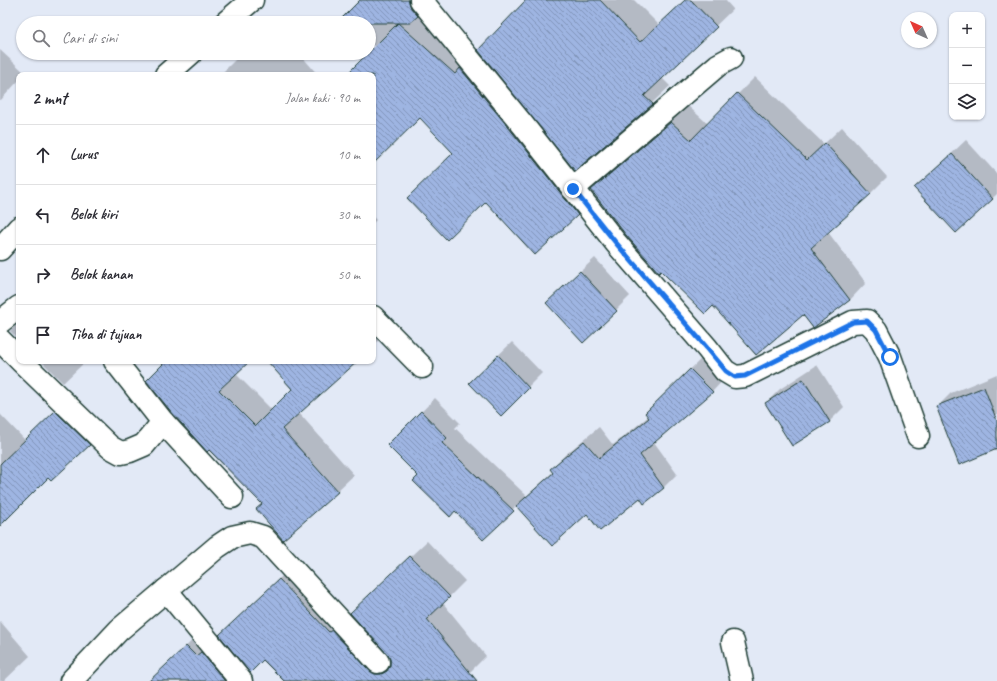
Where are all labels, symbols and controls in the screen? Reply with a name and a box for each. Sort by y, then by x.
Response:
north arrow [901,12,937,48]
map controls [949,12,985,120]
button: + [949,12,985,48]
search box [16,16,376,60]
icon: search [30,27,52,49]
text: Cari di sini [62,29,117,48]
button: − [949,48,985,84]
button: layers [949,84,985,120]
text: 2 mnt [32,88,67,109]
text: Jalan kaki · 90 m [286,90,360,106]
icon: ahead [32,144,54,166]
text: Lurus [70,145,98,164]
text: 10 m [338,147,360,163]
route end [564,180,582,198]
icon: left [32,204,54,226]
text: Belok kiri [70,205,117,224]
text: 30 m [338,207,360,223]
icon: right [32,264,54,286]
text: Belok kanan [70,265,133,284]
text: 50 m [338,267,360,283]
icon: arrive [32,324,54,346]
text: Tiba di tujuan [70,325,141,344]
route start [881,348,899,366]

